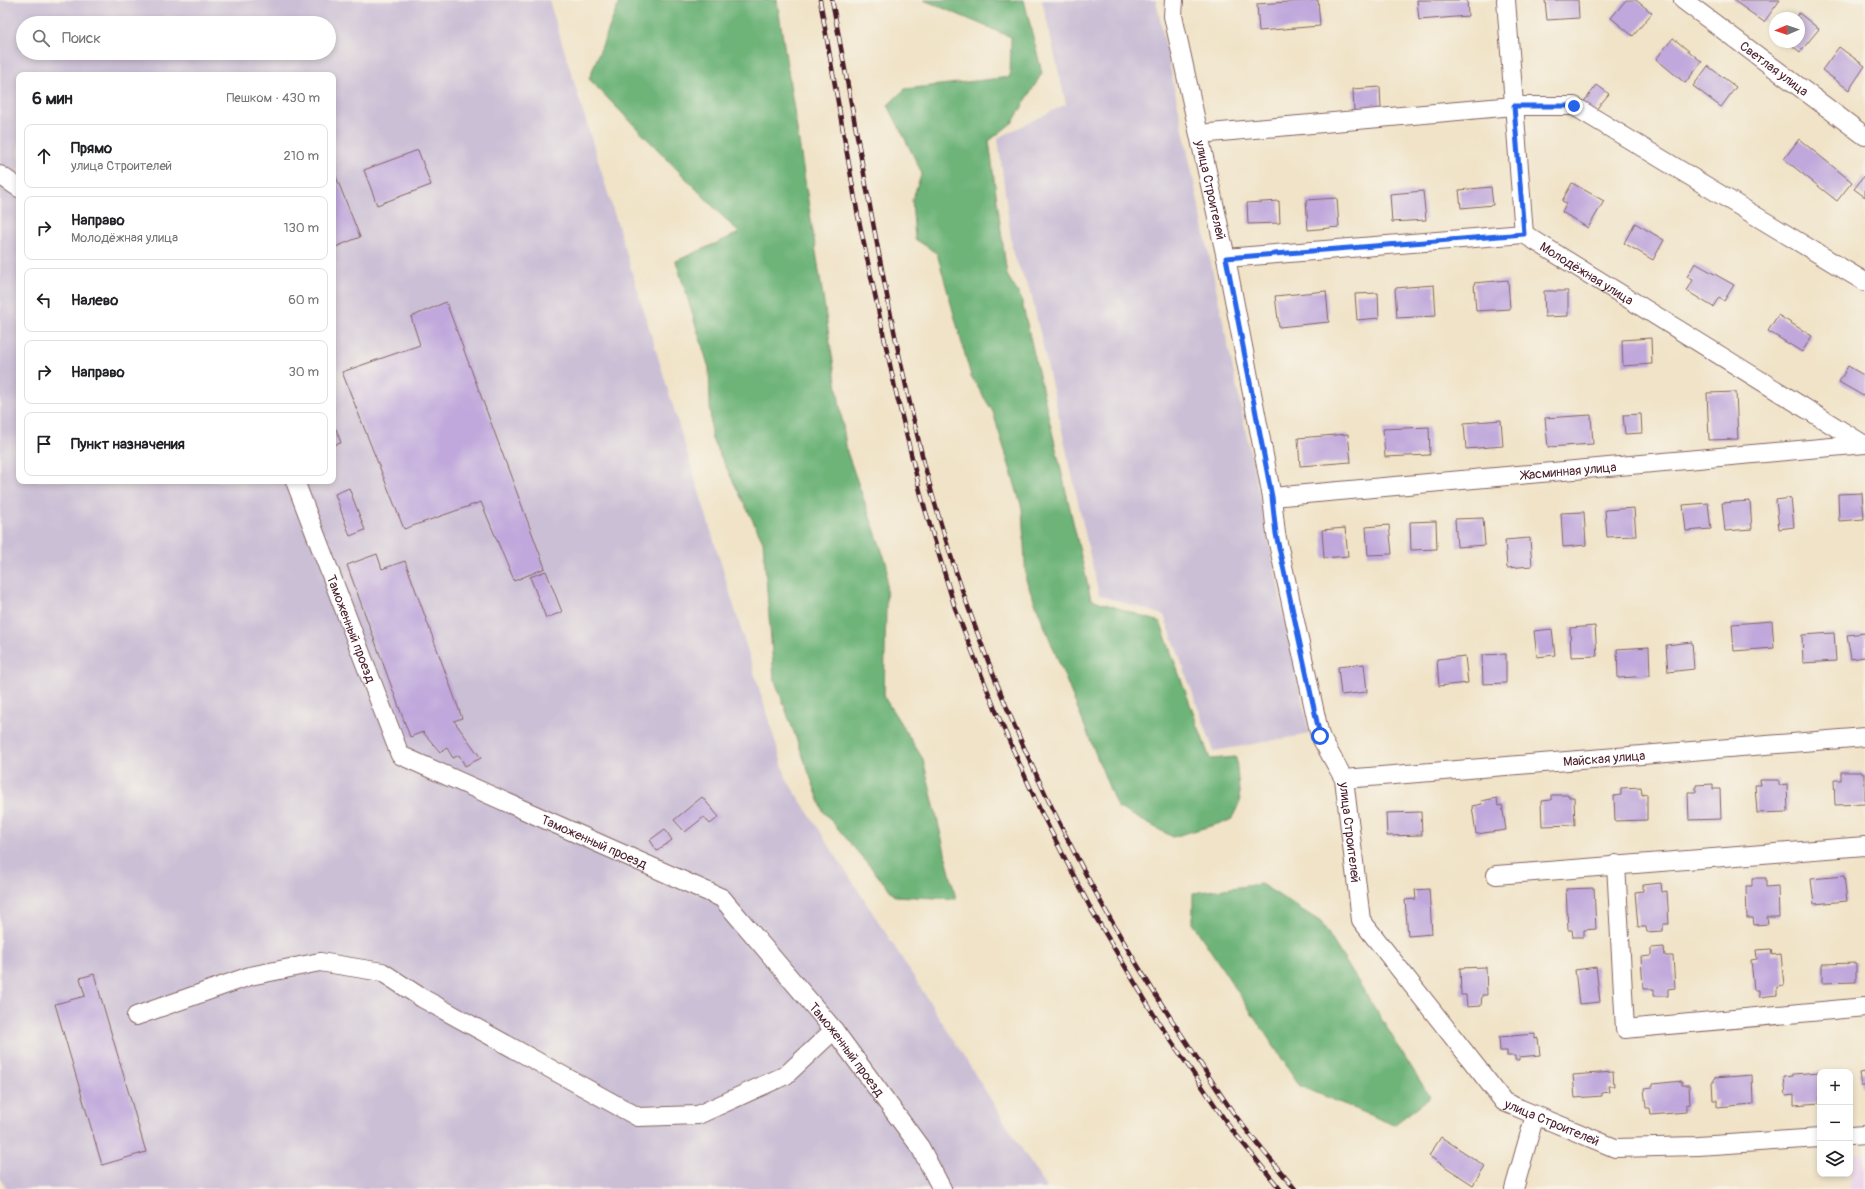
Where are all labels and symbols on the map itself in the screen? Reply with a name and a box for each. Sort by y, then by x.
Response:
north arrow [1769,12,1805,48]
street label: Светлая улица [1736,38,1811,100]
route end [1565,97,1583,115]
street label: улица Строителей [1191,138,1229,241]
street label: Молодёжная улица [1537,239,1636,309]
street label: Жасминная улица [1519,459,1617,484]
street label: Таможенный проезд [323,573,379,685]
route start [1311,727,1329,745]
street label: Майская улица [1563,748,1646,770]
street label: улица Строителей [1335,780,1363,884]
street label: Таможенный проезд [538,812,650,873]
street label: Таможенный проезд [805,1000,887,1100]
street label: улица Строителей [1501,1096,1602,1150]

